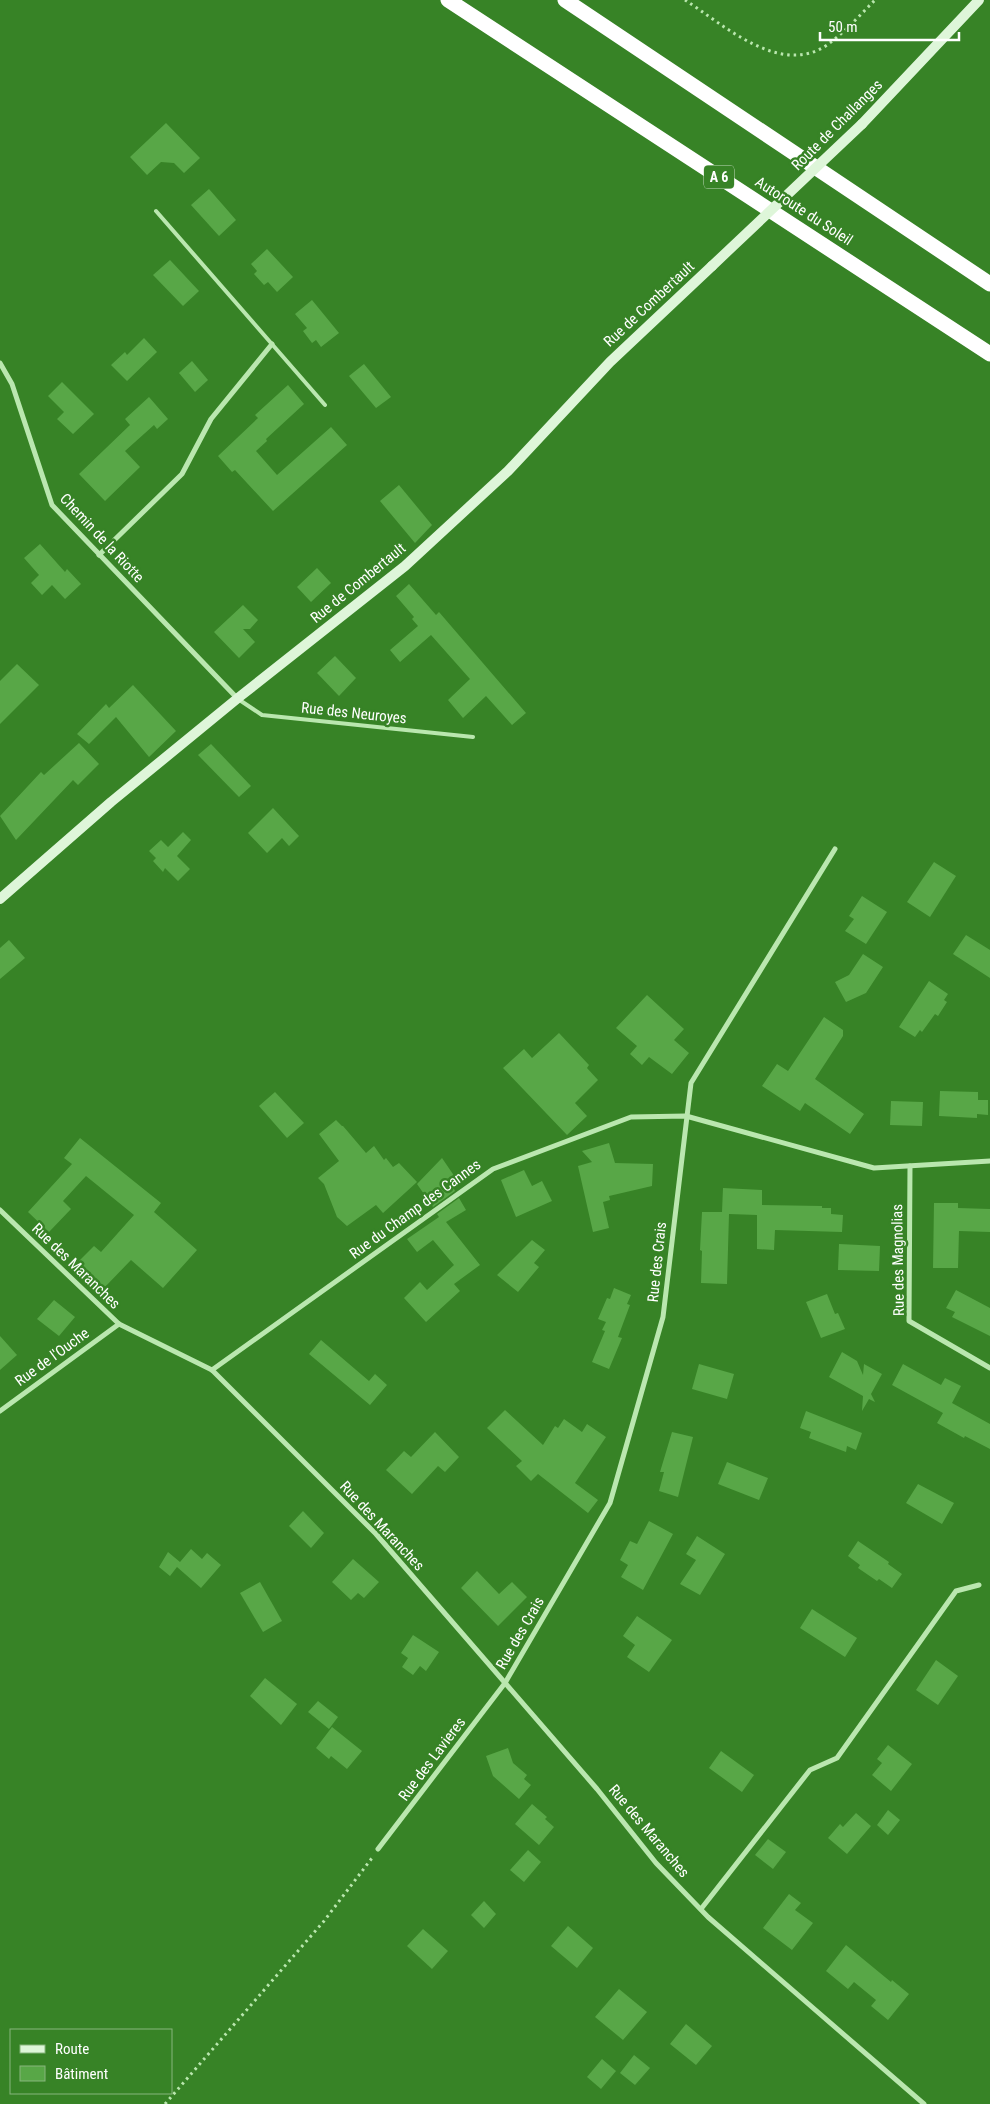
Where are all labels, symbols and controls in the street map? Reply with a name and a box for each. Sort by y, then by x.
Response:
scale bar [820,10,959,42]
text: 50 m [828,18,858,36]
street label: Route de Challanges [788,76,886,174]
road number: A 6 [704,166,734,188]
street label: Autoroute du Soleil [752,173,856,249]
street label: Rue de Combertault [600,257,698,351]
street label: Chemin de la Riotte [56,490,148,586]
street label: Rue de Combertault [307,539,409,627]
street label: Rue des Neuroyes [300,699,408,728]
street label: Rue du Champ des Cannes [346,1155,484,1263]
street label: Rue des Magnolias [888,1204,908,1316]
street label: Rue des Maranches [28,1219,124,1313]
street label: Rue des Crais [644,1221,670,1303]
street label: Rue de l'Ouche [11,1324,93,1390]
street label: Rue des Maranches [336,1478,428,1575]
street label: Rue des Crais [492,1593,548,1672]
street label: Rue des Lavieres [395,1714,469,1804]
street label: Rue des Maranches [605,1781,693,1881]
legend [10,2029,172,2094]
text: Route [55,2040,89,2058]
text: Bâtiment [55,2065,108,2083]

